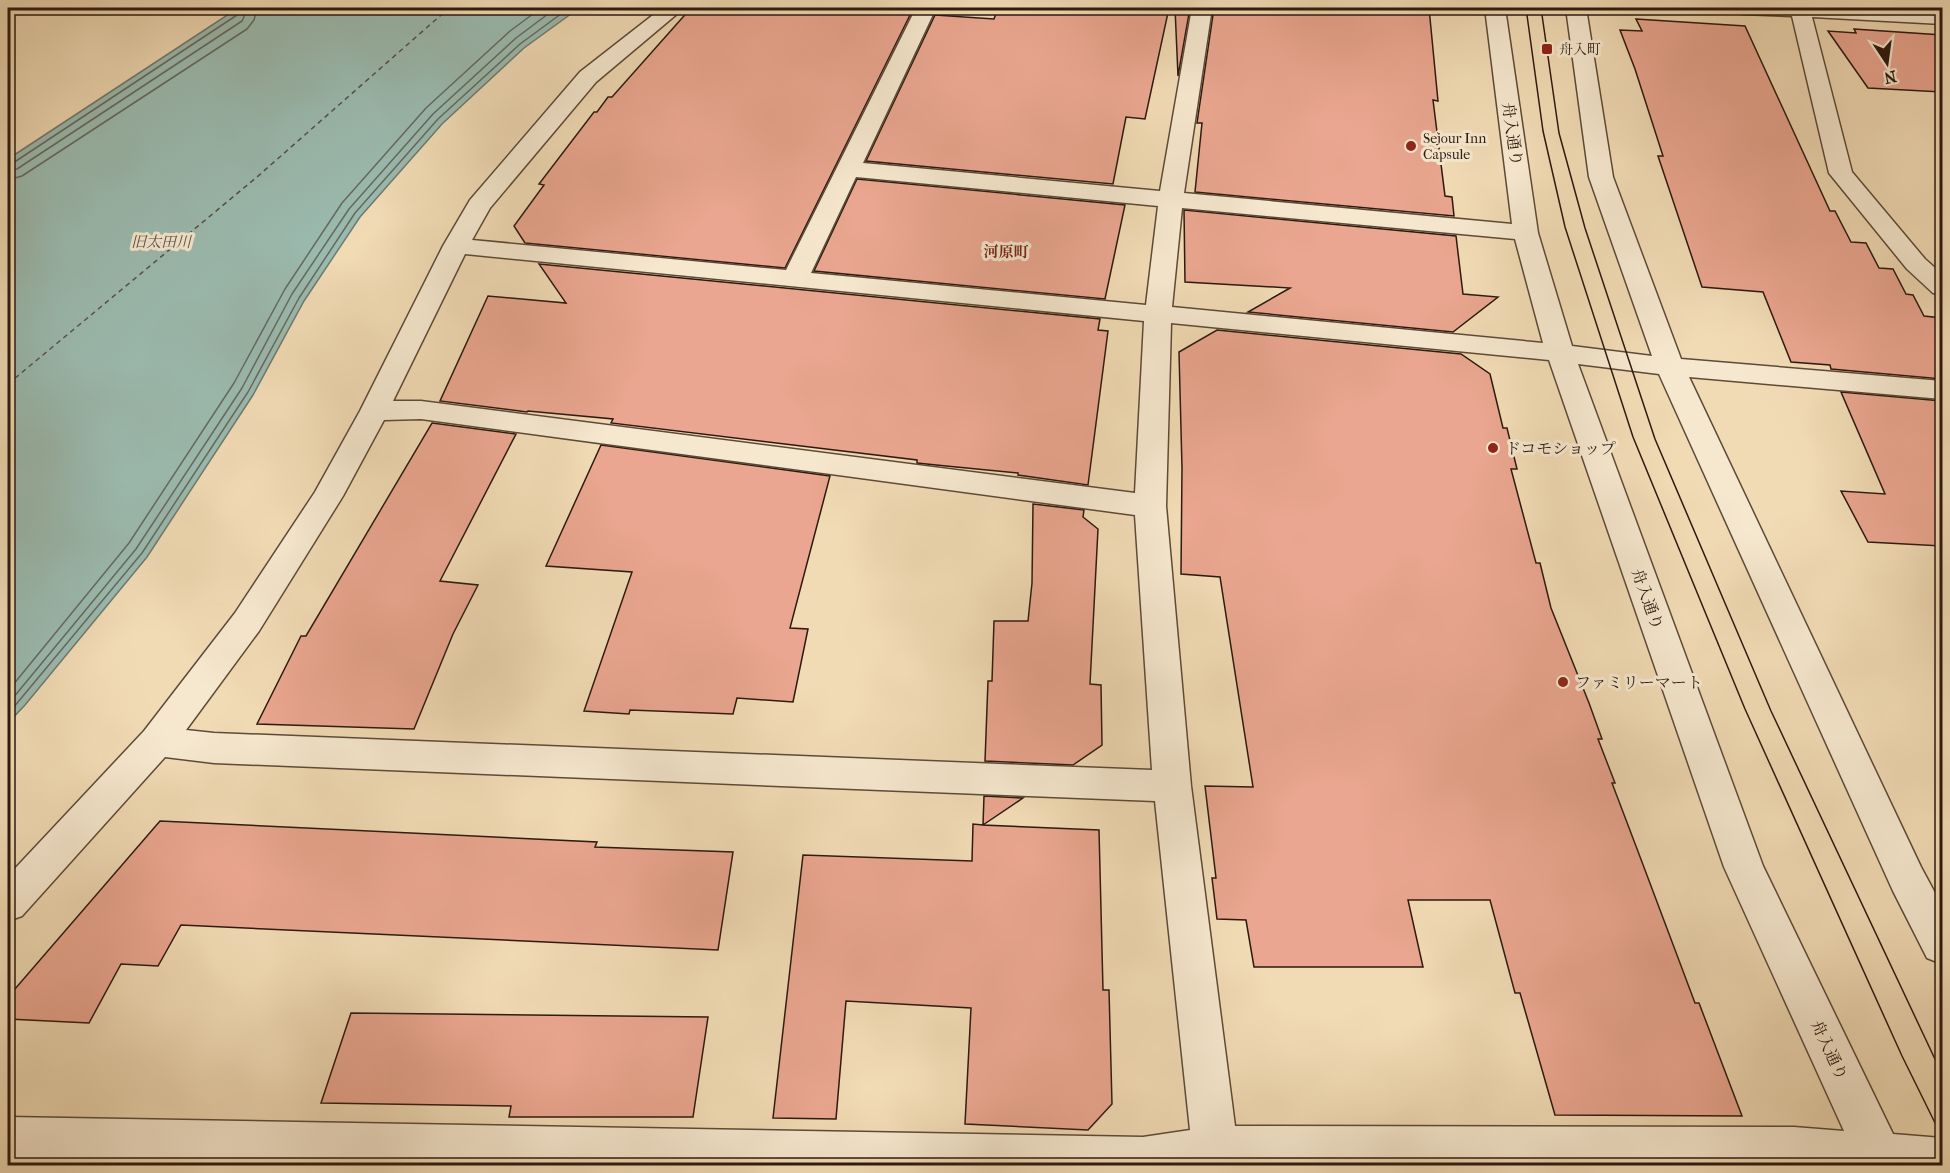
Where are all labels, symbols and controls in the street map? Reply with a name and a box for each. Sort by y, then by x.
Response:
north arrow [1857,33,1917,93]
place label: 舟入町 [1559,41,1601,58]
marker: 舟入町 [1540,42,1554,56]
text: N [1881,67,1898,88]
street label: 舟入通り [1499,101,1526,167]
place label: Sejour Inn Capsule [1423,130,1486,163]
marker: Sejour Inn Capsule [1404,139,1418,153]
water label: 旧太田川 [131,233,193,251]
district label: 河原町 [983,243,1029,261]
place label: ドコモショップ [1505,439,1616,458]
marker: ドコモショップ [1486,441,1500,455]
street label: 舟入通り [1628,566,1667,632]
place label: ファミリーマート [1575,673,1703,692]
marker: ファミリーマート [1556,675,1570,689]
street label: 舟入通り [1807,1017,1852,1083]

